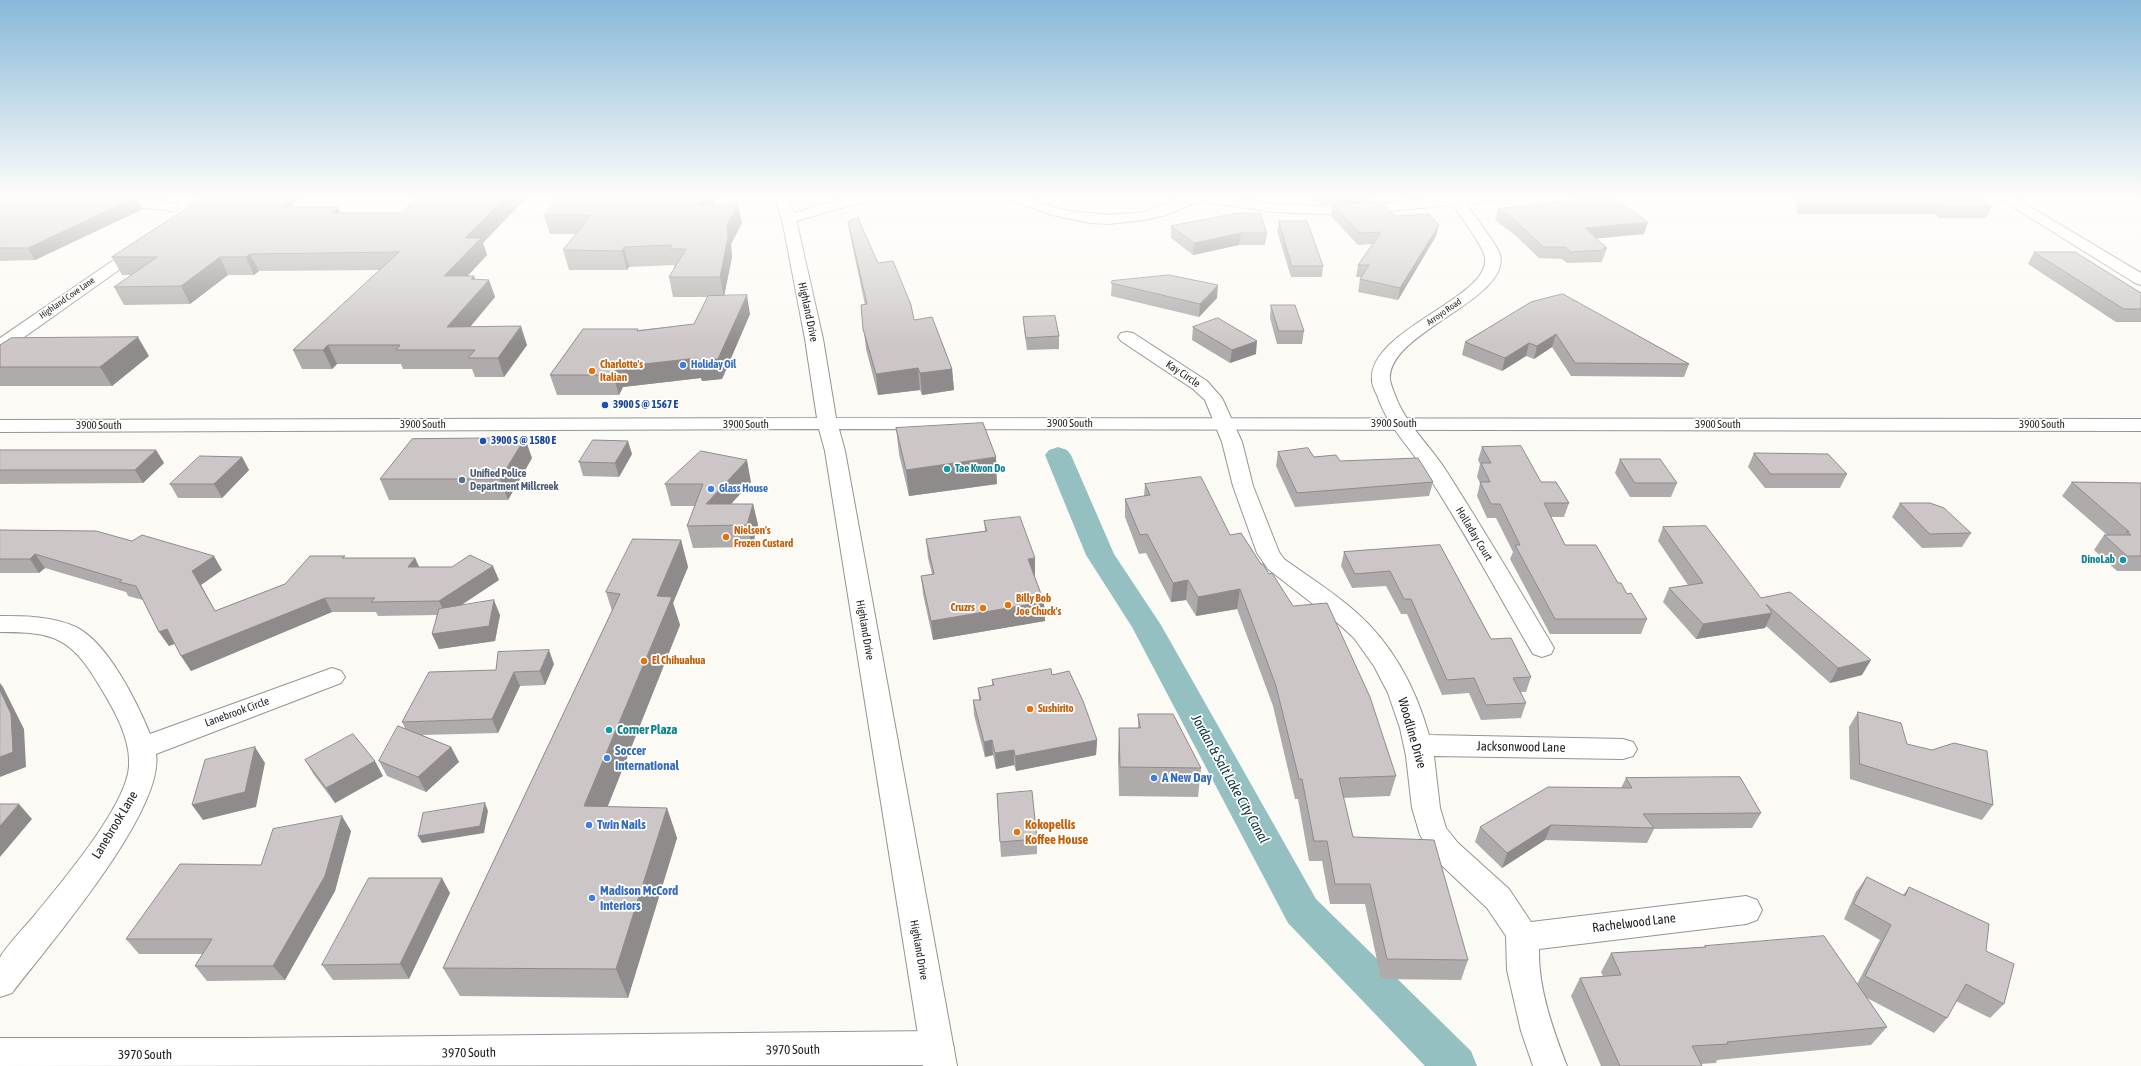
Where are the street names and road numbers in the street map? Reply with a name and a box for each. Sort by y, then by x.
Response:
street label: Highland Cove Lane [37,275,97,321]
street label: Highland Drive [795,281,821,343]
street label: Arroyo Road [1424,296,1464,328]
street label: Kay Circle [1163,358,1203,390]
street label: 3900 South [1047,417,1093,431]
street label: 3900 South [1371,417,1417,431]
street label: 3900 South [400,418,446,432]
street label: 3900 South [723,418,769,432]
street label: 3900 South [1695,418,1741,432]
street label: 3900 South [2019,418,2065,432]
street label: 3900 South [76,419,122,433]
street label: Holladay Court [1453,505,1495,563]
street label: Highland Drive [853,599,877,661]
street label: Lanebrook Circle [203,694,271,730]
street label: Woodline Drive [1394,696,1430,770]
street label: Jacksonwood Lane [1476,738,1566,756]
street label: Lanebrook Lane [89,788,141,862]
street label: Rachelwood Lane [1591,910,1677,936]
street label: Highland Drive [907,919,931,981]
street label: 3970 South [766,1042,820,1058]
street label: 3970 South [442,1045,496,1061]
street label: 3970 South [118,1047,172,1063]

